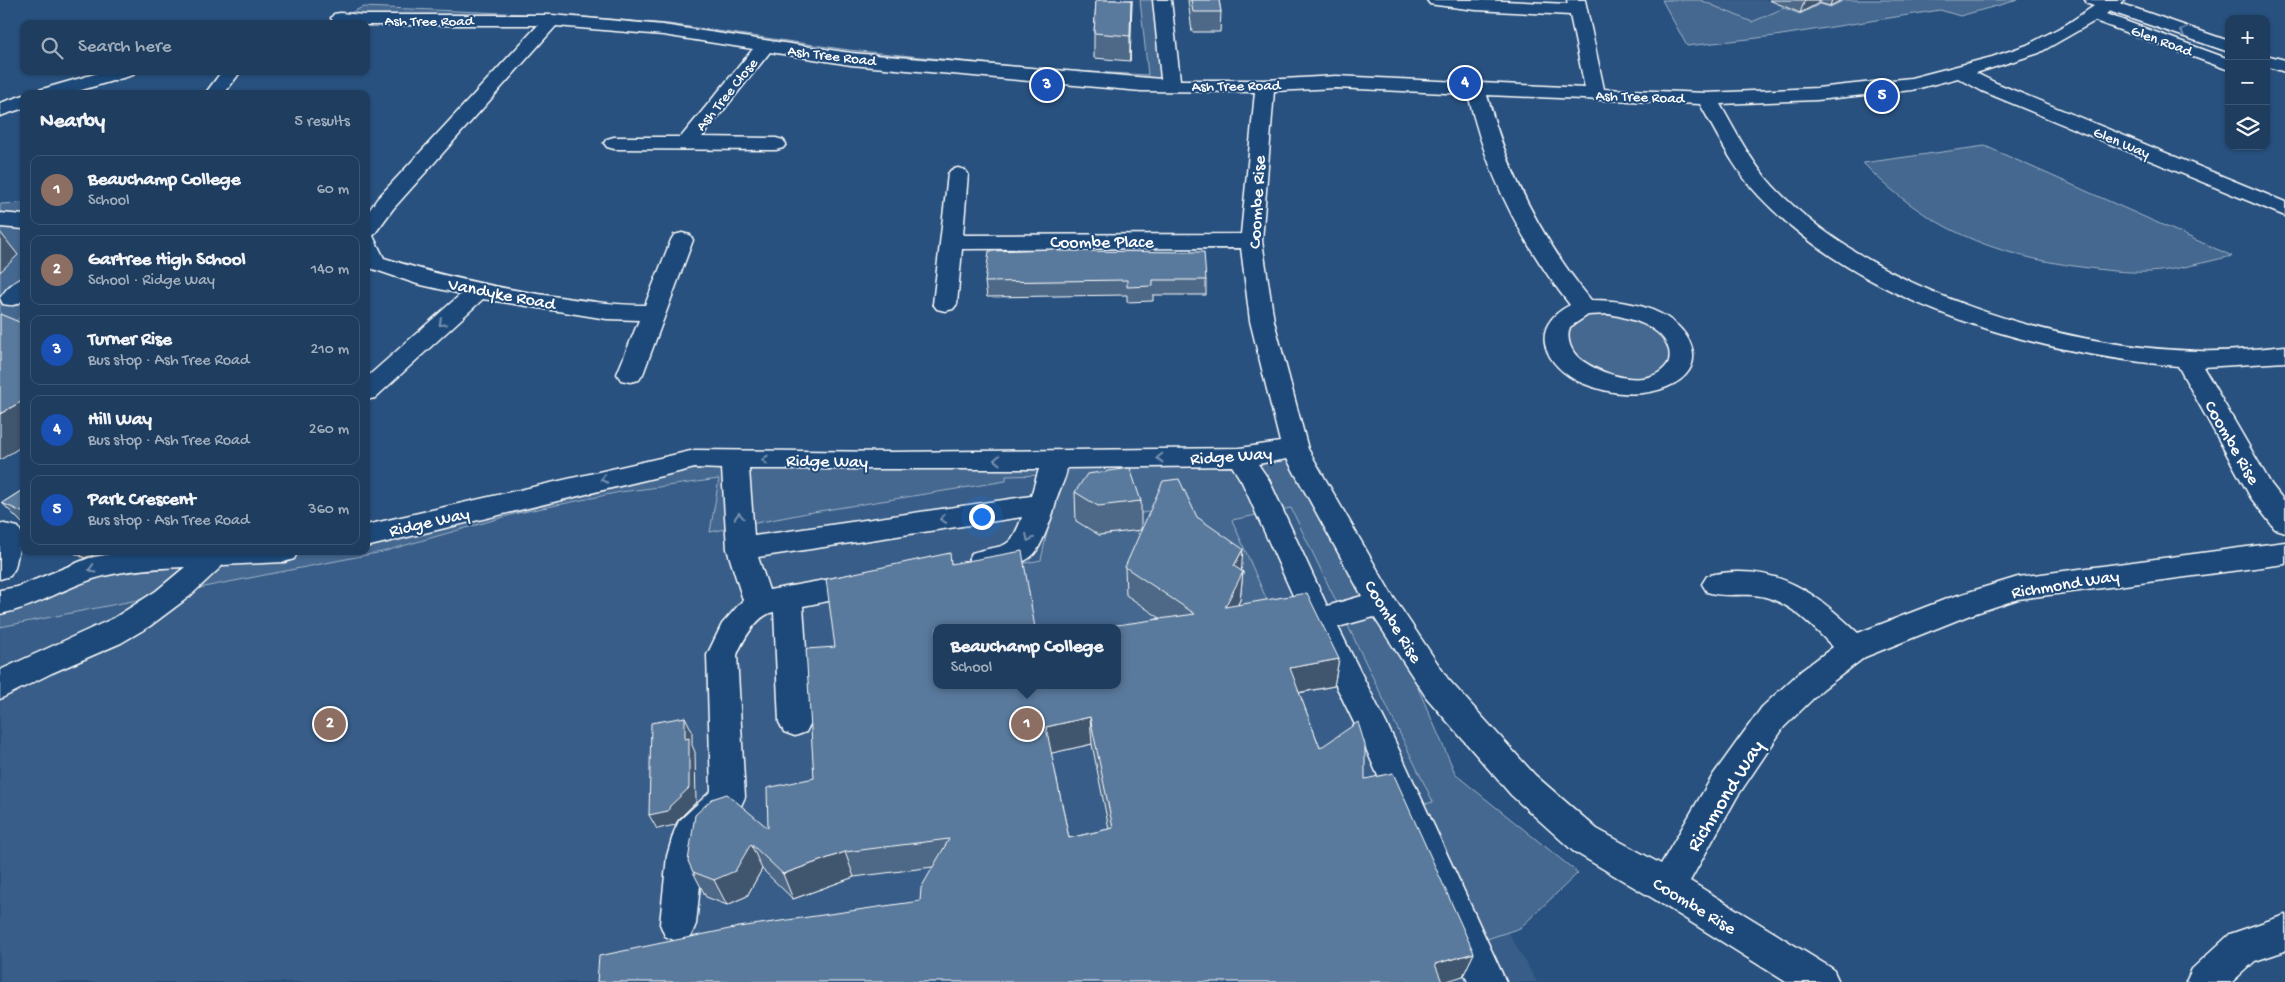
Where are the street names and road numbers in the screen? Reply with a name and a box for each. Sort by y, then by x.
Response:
street label: Ash Tree Road [385,13,475,31]
street label: Glen Road [2128,22,2196,62]
street label: Ash Tree Road [787,43,878,71]
street label: Ash Tree Close [693,55,763,135]
street label: Ash Tree Road [1191,77,1282,97]
street label: Ash Tree Road [1595,87,1686,109]
street label: Glen Way [2090,124,2153,164]
street label: Coombe Rise [1246,154,1271,249]
street label: Coombe Place [1050,233,1154,254]
street label: Vandyke Road [445,275,558,316]
street label: Coombe Rise [2198,397,2264,490]
street label: Ridge Way [1190,444,1273,471]
street label: Ridge Way [786,451,868,474]
street label: Ridge Way [387,504,472,543]
street label: Richmond Way [2010,567,2121,604]
street label: Coombe Rise [1358,577,1426,668]
street label: Richmond Way [1683,736,1771,857]
street label: Coombe Rise [1648,874,1740,941]

